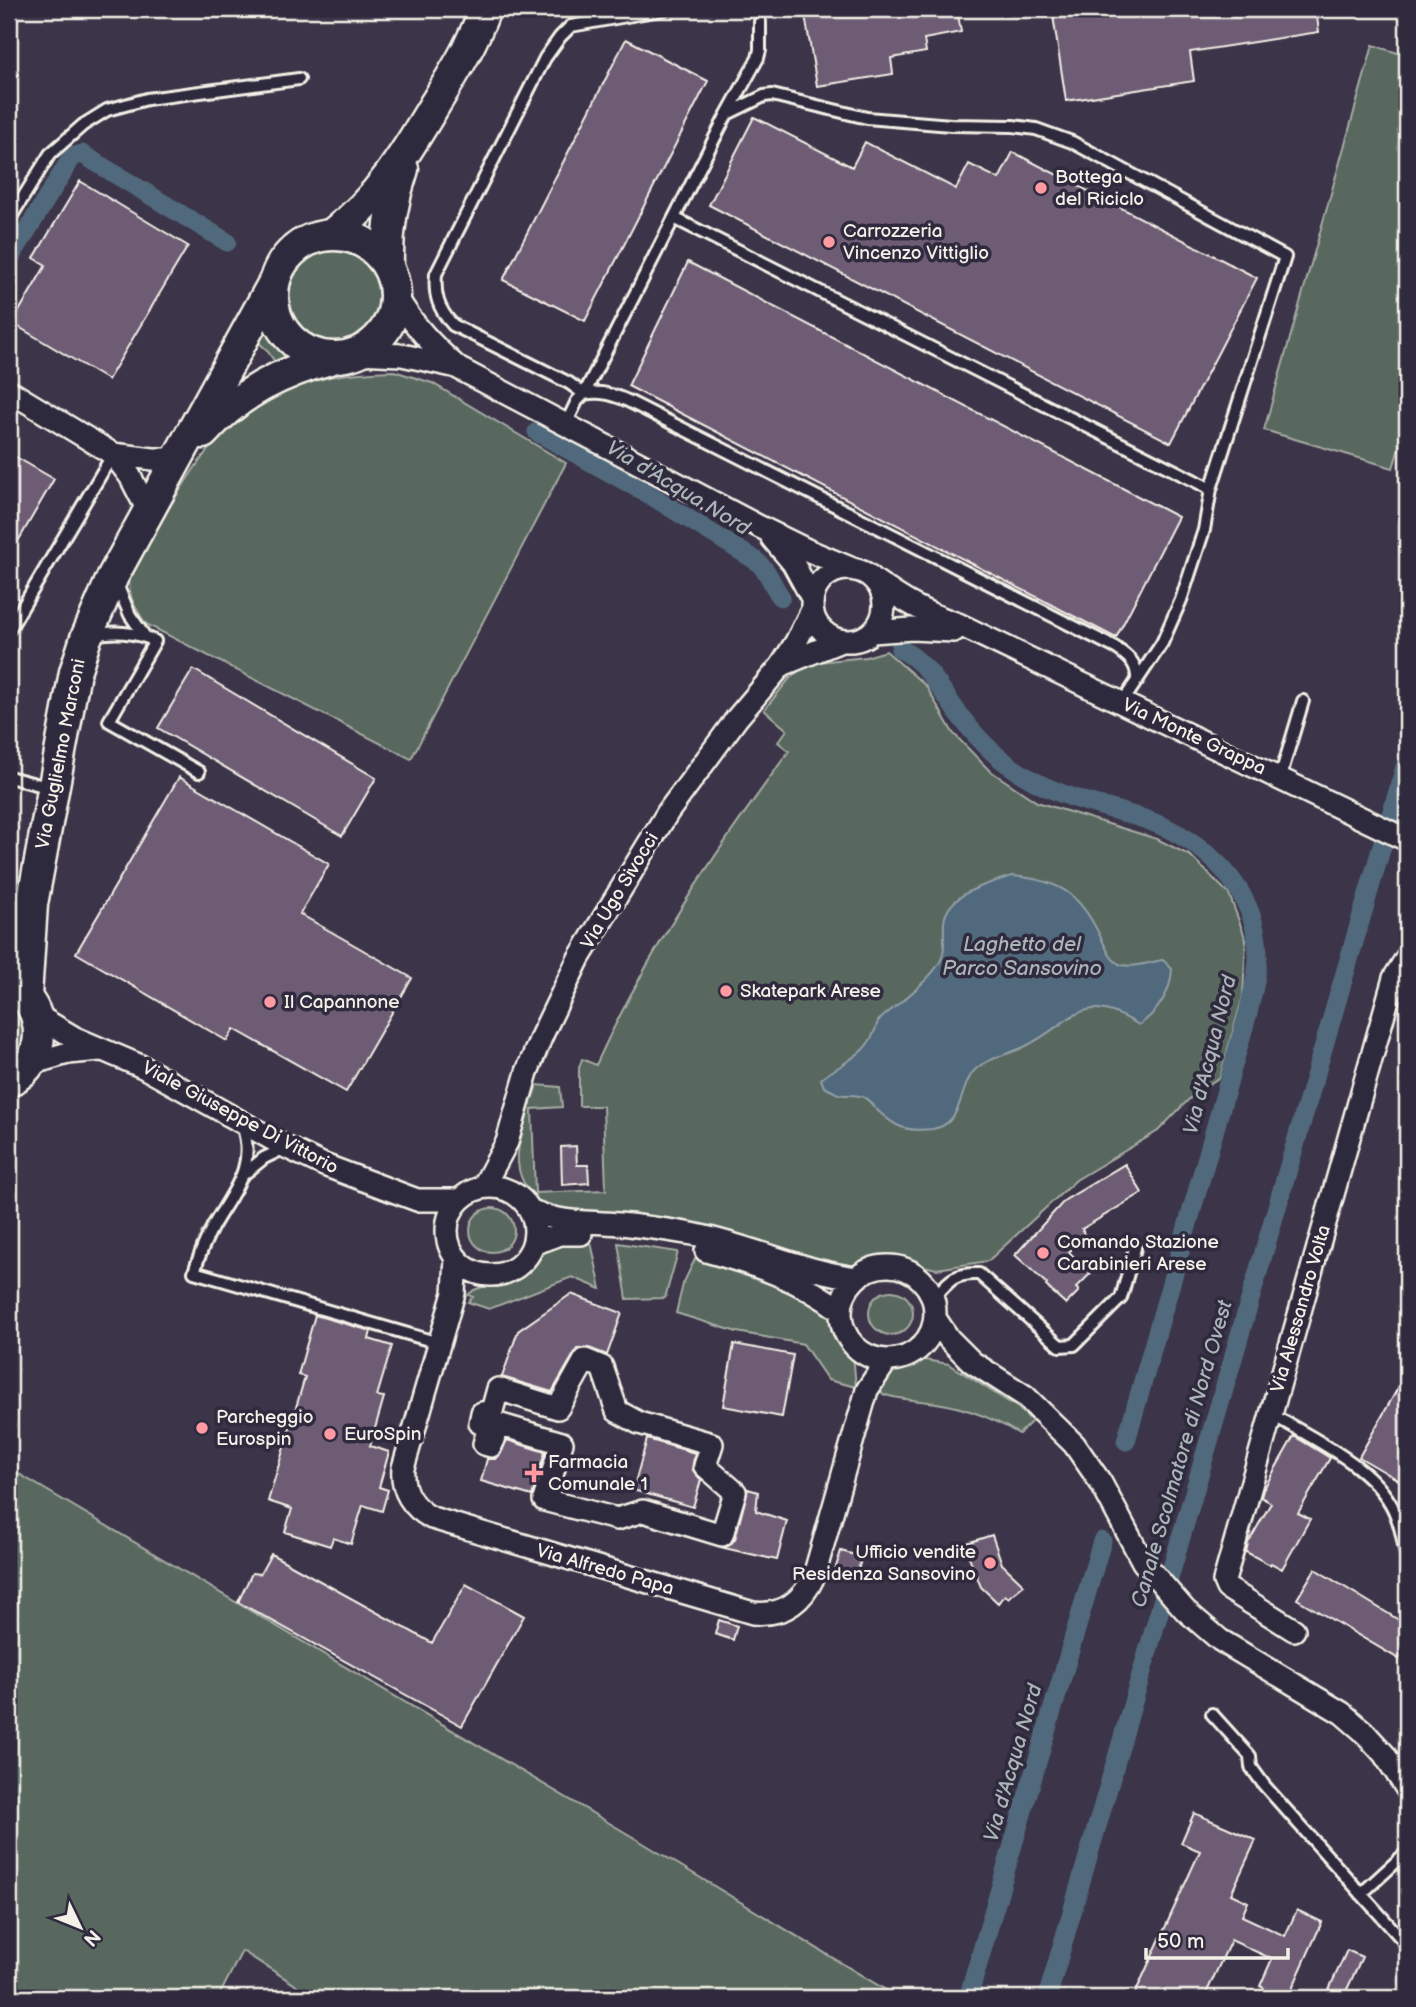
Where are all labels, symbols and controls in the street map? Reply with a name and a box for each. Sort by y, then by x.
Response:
place label: Bottega del Riciclo [1055,166,1144,211]
marker: Bottega del Riciclo [1033,180,1049,196]
place label: Carrozzeria Vincenzo Vittiglio [843,220,989,265]
marker: Carrozzeria Vincenzo Vittiglio [821,234,837,250]
water label: Via d'Acqua Nord [602,435,755,541]
street label: Via Guglielmo Marconi [31,657,91,851]
street label: Via Monte Grappa [1118,694,1270,780]
street label: Via Ugo Sivocci [576,828,664,954]
water label: Laghetto del Parco Sansovino [942,932,1102,981]
water label: Via d'Acqua Nord [1178,972,1242,1137]
place label: Skatepark Arese [740,980,881,1003]
marker: Skatepark Arese [718,983,734,999]
place label: Il Capannone [284,991,400,1014]
marker: Il Capannone [262,994,278,1010]
street label: Viale Giuseppe Di Vittorio [138,1056,342,1180]
street label: Via Alessandro Volta [1266,1223,1336,1395]
place label: Comando Stazione Carabinieri Arese [1057,1231,1219,1276]
marker: Comando Stazione Carabinieri Arese [1035,1245,1051,1261]
water label: Canale Scolmatore di Nord Ovest [1126,1297,1238,1610]
place label: Parcheggio Eurospin [216,1406,314,1451]
marker: Parcheggio Eurospin [194,1420,210,1436]
place label: EuroSpin [344,1423,422,1446]
marker: EuroSpin [322,1426,338,1442]
place label: Farmacia Comunale 1 [548,1451,648,1496]
marker: Farmacia Comunale 1 [526,1465,542,1481]
street label: Via Alfredo Papa [534,1539,676,1601]
place label: Ufficio vendite Residenza Sansovino [792,1541,976,1586]
marker: Ufficio vendite Residenza Sansovino [982,1555,998,1571]
water label: Via d'Acqua Nord [978,1680,1048,1845]
north arrow [46,1892,116,1962]
scale bar [1146,1916,1288,1960]
text: N [78,1925,105,1951]
text: 50 m [1157,1929,1204,1954]

